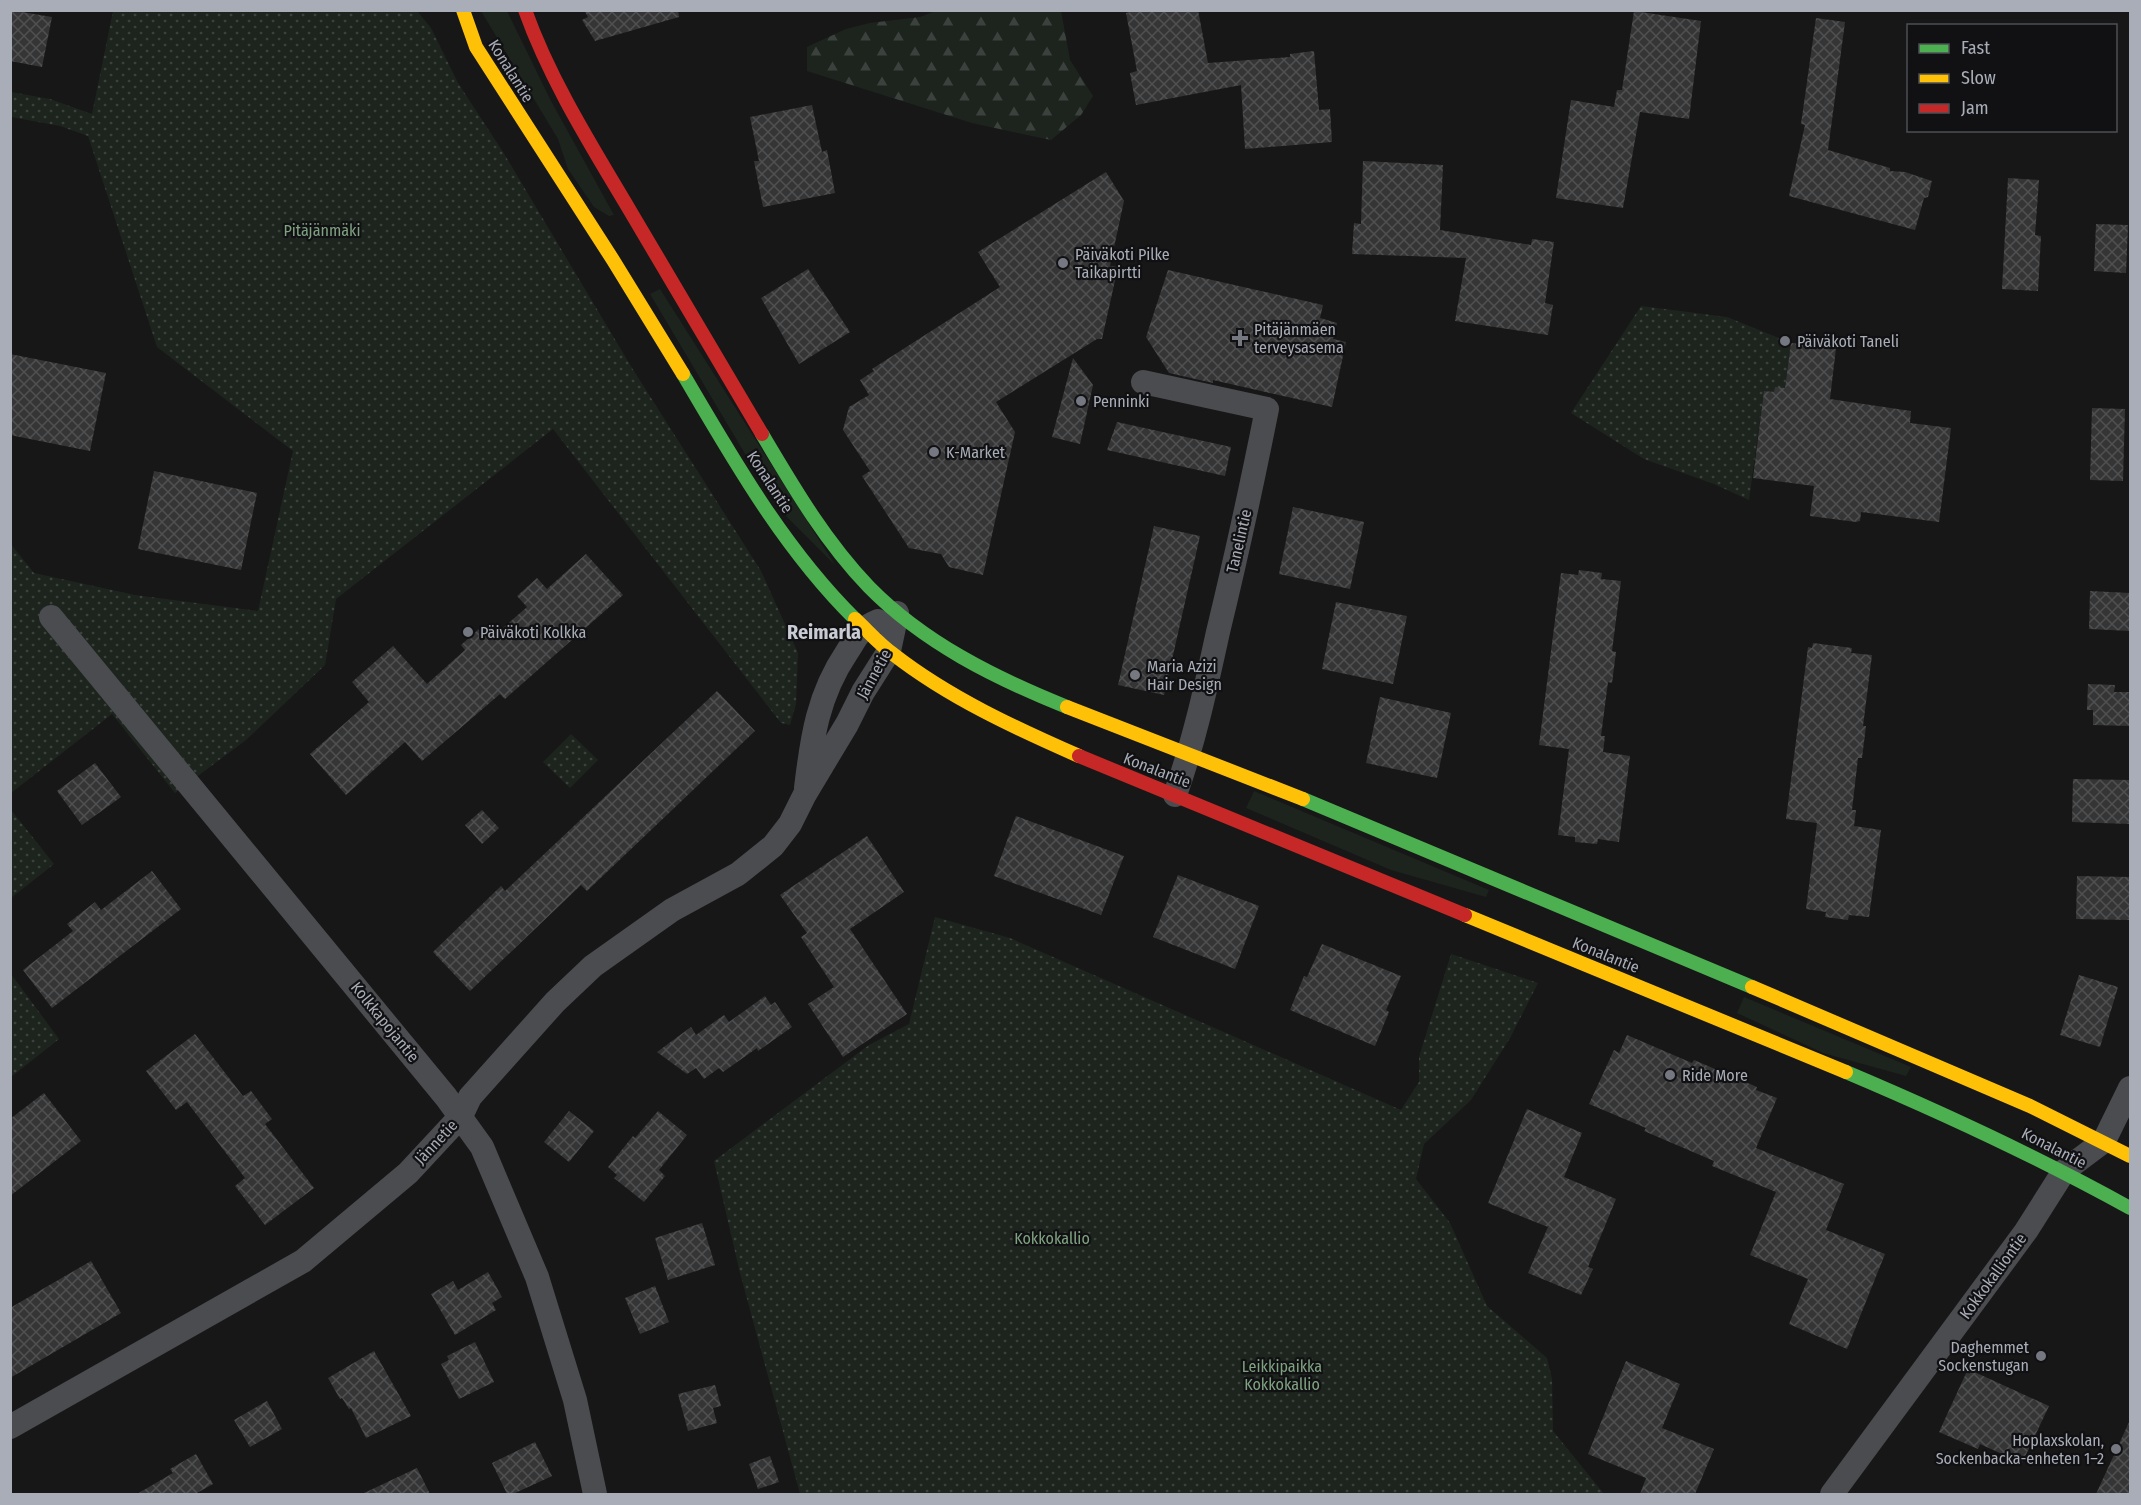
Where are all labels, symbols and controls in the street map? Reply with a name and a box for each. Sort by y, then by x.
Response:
legend [1907,24,2117,132]
street label: Konalantie [484,36,538,106]
text: Fast [1961,37,1990,59]
text: Slow [1961,67,1996,89]
text: Jam [1961,97,1989,119]
park label: Pitäjänmäki [283,221,361,240]
place label: Päiväkoti Pilke Taikapirtti [1075,245,1170,282]
marker: Päiväkoti Pilke Taikapirtti [1056,256,1070,270]
place label: Pitäjänmäen terveysasema [1254,320,1344,357]
marker: Pitäjänmäen terveysasema [1231,329,1249,347]
place label: Päiväkoti Taneli [1797,332,1899,351]
marker: Päiväkoti Taneli [1778,334,1792,348]
place label: Penninki [1093,392,1150,411]
marker: Penninki [1074,394,1088,408]
place label: K-Market [946,443,1006,462]
marker: K-Market [927,445,941,459]
street label: Konalantie [743,447,797,517]
street label: Tanelintie [1222,507,1256,575]
district label: Reimarla [787,620,861,644]
place label: Päiväkoti Kolkka [480,623,586,642]
marker: Päiväkoti Kolkka [461,625,475,639]
street label: Jännetie [853,646,895,702]
place label: Maria Azizi Hair Design [1147,657,1222,694]
marker: Maria Azizi Hair Design [1128,668,1142,682]
street label: Konalantie [1121,749,1193,792]
street label: Konalantie [1570,933,1642,977]
street label: Kolkkapojantie [347,978,423,1066]
place label: Ride More [1682,1066,1748,1085]
marker: Ride More [1663,1068,1677,1082]
street label: Jännetie [411,1116,461,1168]
street label: Konalantie [2018,1124,2090,1172]
park label: Kokkokallio [1014,1229,1090,1248]
street label: Kokkokalliontie [1956,1229,2030,1323]
place label: Daghemmet Sockenstugan [1938,1338,2030,1375]
marker: Daghemmet Sockenstugan [2034,1349,2048,1363]
park label: Leikkipaikka Kokkokallio [1242,1357,1322,1394]
place label: Hoplaxskolan, Sockenbacka-enheten 1–2 [1936,1431,2104,1468]
marker: Hoplaxskolan, Sockenbacka-enheten 1–2 [2109,1442,2123,1456]

